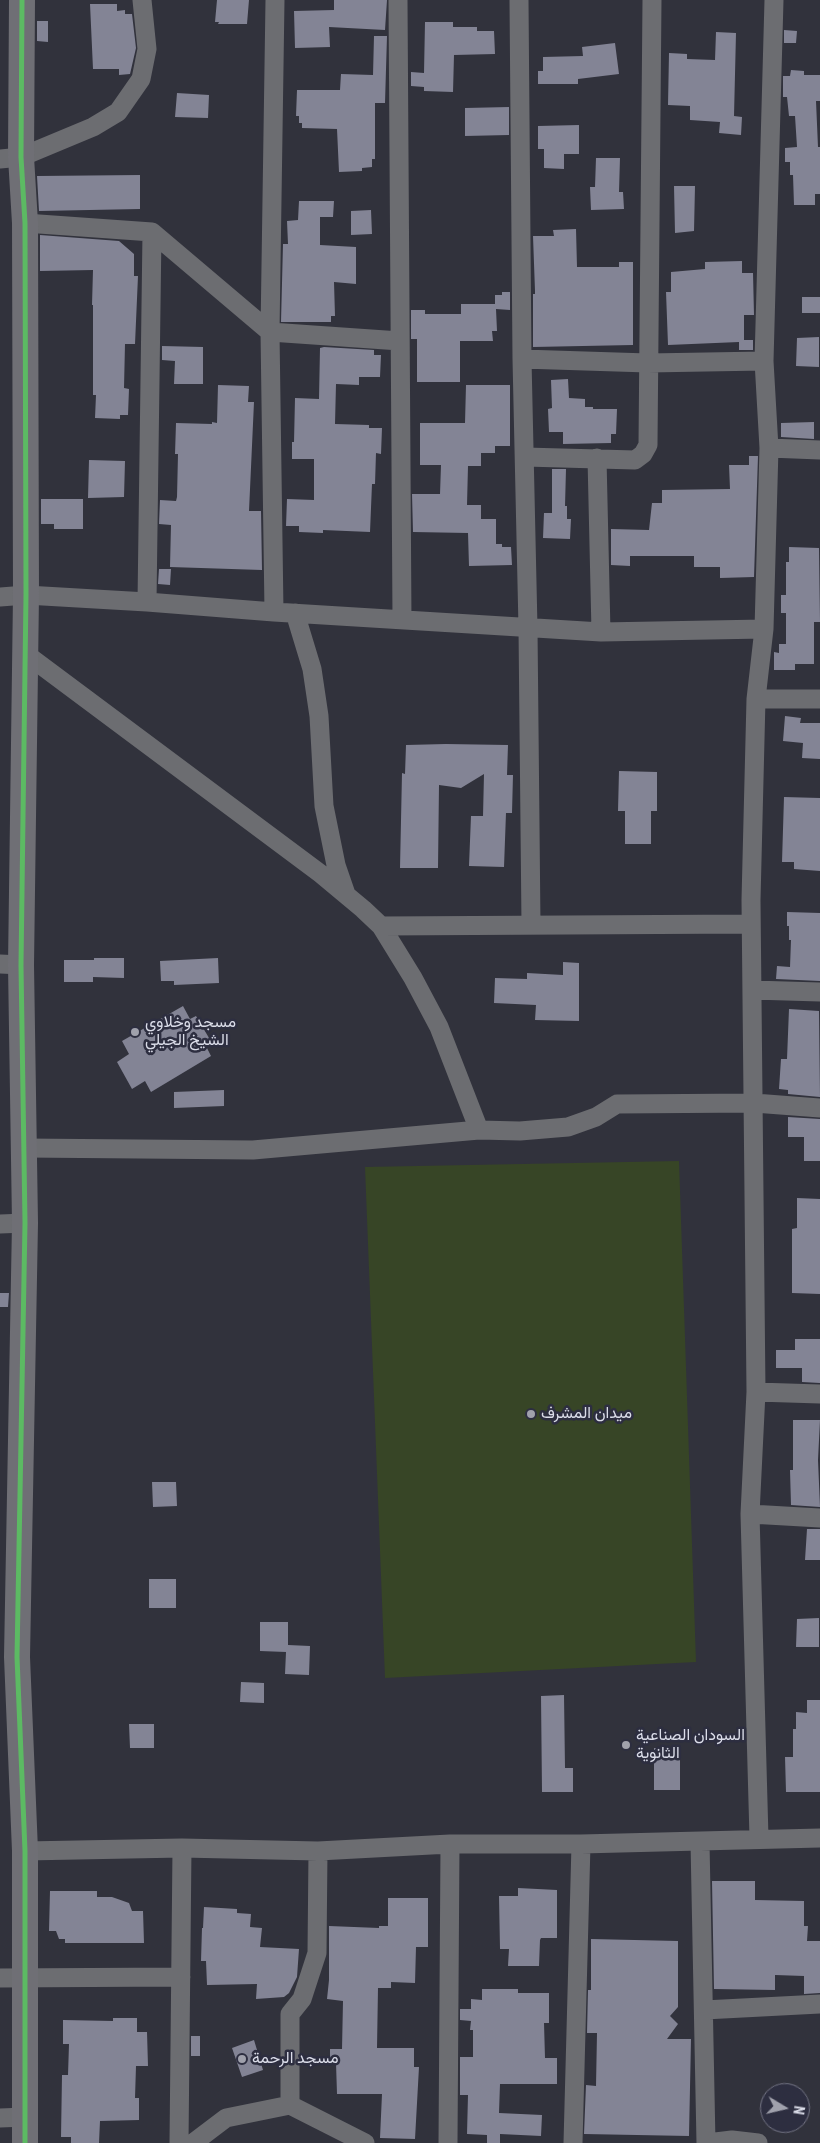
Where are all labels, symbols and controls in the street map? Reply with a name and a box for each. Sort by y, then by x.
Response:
place label: مسجد وخلاوي الشيخ الجيلي [145,1013,236,1051]
marker: مسجد وخلاوي الشيخ الجيلي [129,1026,141,1038]
place label: ميدان المشرف [541,1404,632,1424]
marker: ميدان المشرف [525,1408,537,1420]
place label: السودان الصناعية الثانوية [636,1726,745,1764]
marker: السودان الصناعية الثانوية [620,1739,632,1751]
place label: مسجد الرحمة [252,2049,339,2069]
marker: مسجد الرحمة [236,2053,248,2065]
north arrow [760,2083,810,2133]
text: N [790,2105,807,2116]

